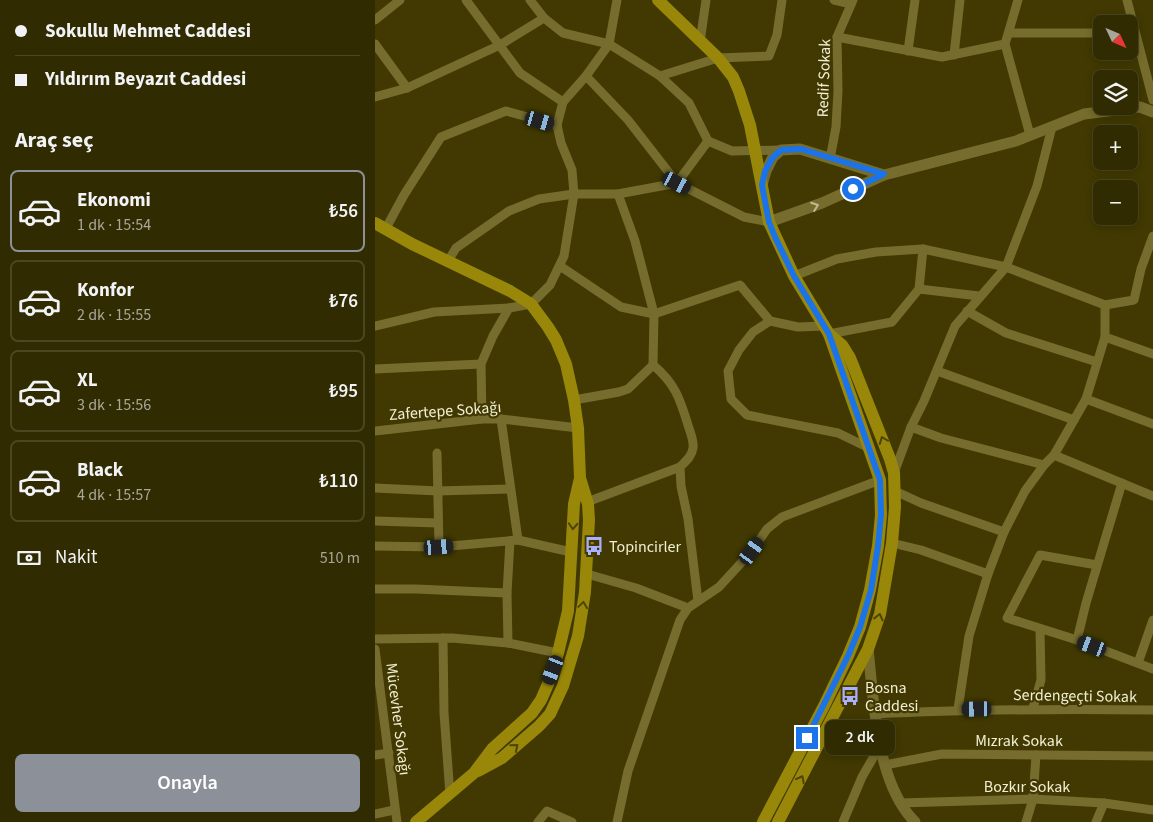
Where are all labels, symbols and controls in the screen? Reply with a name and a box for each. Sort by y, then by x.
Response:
north arrow [1093,15,1137,60]
map controls [1093,15,1138,225]
text: Sokullu Mehmet Caddesi [45,18,251,45]
street label: Redif Sokak [812,38,836,118]
text: Yıldırım Beyazıt Caddesi [45,66,246,93]
button: layers [1093,70,1138,115]
car [523,110,556,132]
text: Araç seç [15,124,93,156]
button: + [1093,125,1138,170]
car [660,170,693,196]
route start [842,178,864,200]
button: − [1093,180,1138,225]
text: Ekonomi [77,187,151,214]
icon: car [17,189,62,234]
text: ₺56 [329,198,358,225]
one-way arrow [810,202,819,212]
text: 1 dk · 15:54 [77,214,151,236]
text: Konfor [77,277,134,304]
icon: car [17,279,62,324]
text: ₺76 [329,288,358,315]
text: 2 dk · 15:55 [77,304,151,326]
text: XL [77,367,98,394]
icon: car [17,369,62,414]
text: ₺95 [329,378,358,405]
text: 3 dk · 15:56 [77,394,151,416]
street label: Zafertepe Sokağı [388,396,502,426]
one-way arrow [879,436,889,445]
text: Black [77,457,123,484]
icon: car [17,459,62,504]
text: ₺110 [319,468,358,495]
text: 4 dk · 15:57 [77,484,151,506]
one-way arrow [567,523,578,531]
car [737,534,766,568]
bus stop icon: Topincirler [583,535,605,557]
place label: Topincirler [609,536,682,558]
car [423,538,454,556]
icon: cash [15,544,43,572]
text: Nakit [55,544,97,571]
text: 510 m [320,547,360,569]
one-way arrow [578,601,588,609]
one-way arrow [873,612,884,621]
car [1075,634,1108,658]
car [540,653,565,687]
street label: Mücevher Sokağı [380,662,416,777]
place label: Bosna Caddesi [865,677,919,717]
street label: Serdengeçti Sokak [1013,684,1137,708]
bus stop icon: Bosna Caddesi [839,685,861,707]
car [961,701,992,717]
callout: 2 dk [825,720,895,756]
text: 2 dk [846,726,874,748]
route end [796,727,818,749]
street label: Mızrak Sokak [975,730,1063,752]
one-way arrow [509,744,518,753]
button: Onayla [15,754,360,812]
one-way arrow [795,775,805,784]
street label: Bozkır Sokak [984,776,1070,798]

